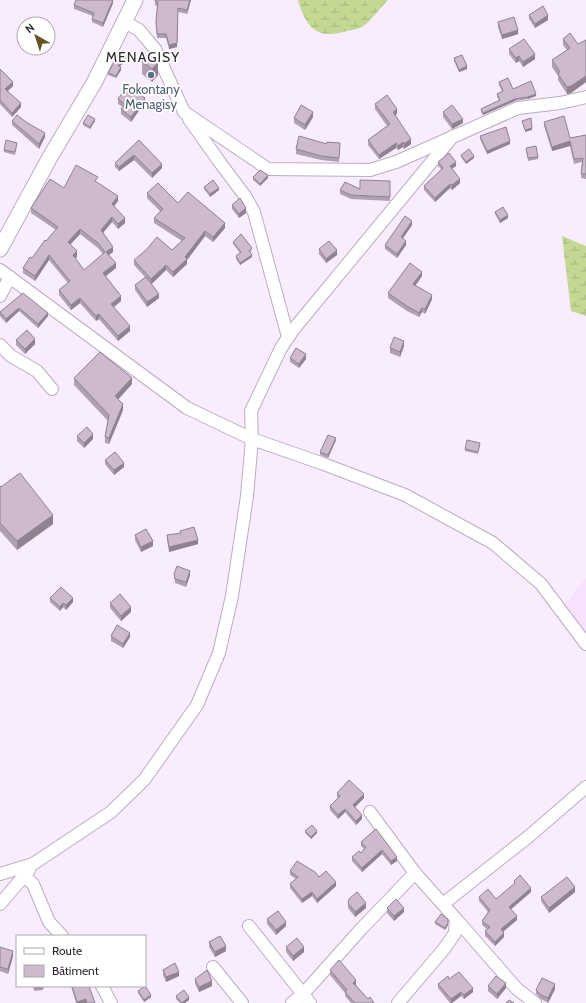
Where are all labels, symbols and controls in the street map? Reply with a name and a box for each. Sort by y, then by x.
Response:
north arrow [16,16,56,56]
text: N [22,20,37,36]
district label: MENAGISY [106,48,180,66]
marker: Fokontany Menagisy [146,70,156,80]
place label: Fokontany Menagisy [122,81,180,112]
legend [16,935,146,987]
text: Route [52,943,82,958]
text: Bâtiment [52,963,99,978]

